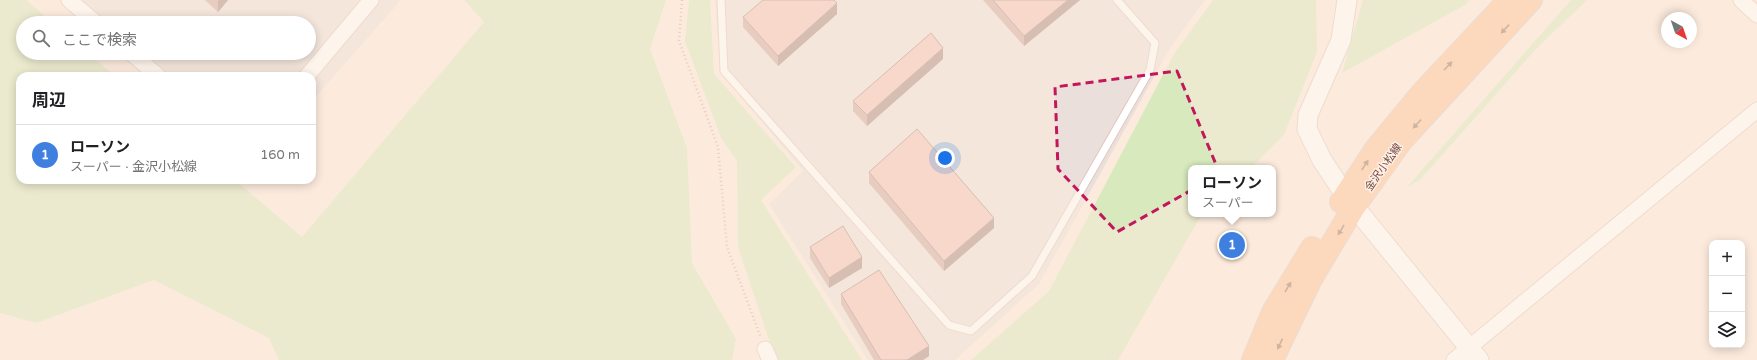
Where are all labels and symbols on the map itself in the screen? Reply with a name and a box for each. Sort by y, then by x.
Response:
north arrow [1661,12,1697,48]
one-way arrow [1500,23,1509,34]
one-way arrow [1443,61,1453,71]
one-way arrow [1412,119,1421,129]
street label: 金沢小松線 [1362,141,1405,194]
your location [935,148,955,168]
one-way arrow [1361,160,1368,171]
one-way arrow [1337,224,1344,236]
pin: 1 [1219,230,1245,260]
one-way arrow [1284,282,1292,292]
one-way arrow [1277,339,1283,350]

